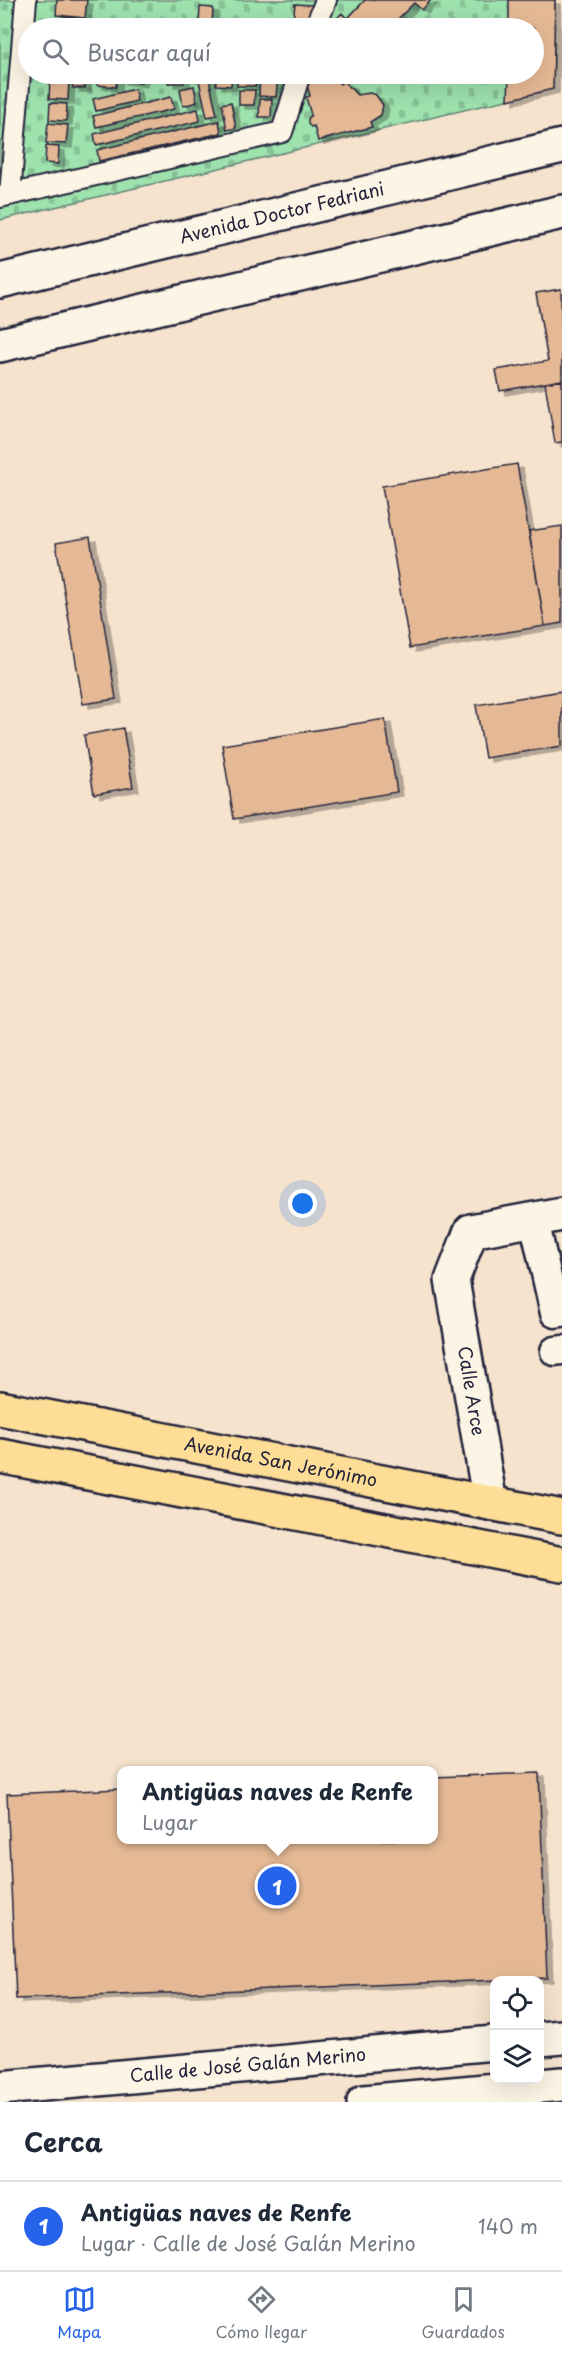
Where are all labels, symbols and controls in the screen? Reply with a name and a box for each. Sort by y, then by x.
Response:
search box [18,18,544,84]
icon: search [39,35,72,68]
text: Buscar aquí [87,35,211,68]
street label: Avenida Doctor Fedriani [177,174,387,249]
your location [288,1189,317,1218]
street label: Calle Arce [452,1344,493,1437]
street label: Avenida San Jerónimo [182,1429,380,1493]
popup [117,1766,438,1844]
text: Antigüas naves de Renfe [142,1774,413,1807]
text: Lugar [142,1807,197,1837]
pin: 1 [258,1864,296,1908]
map controls [490,1976,544,2084]
button: locate [490,1976,544,2030]
button: layers [490,2030,544,2084]
street label: Calle de José Galán Merino [129,2040,367,2088]
text: Cerca [24,2122,103,2161]
text: Antigüas naves de Renfe [81,2195,352,2228]
text: 1 [39,2211,48,2241]
text: 140 m [478,2211,538,2241]
text: Lugar · Calle de José Galán Merino [81,2228,416,2258]
tab: Mapa [57,2283,101,2343]
tab: Cómo llegar [216,2283,307,2343]
tab: Guardados [422,2283,505,2343]

